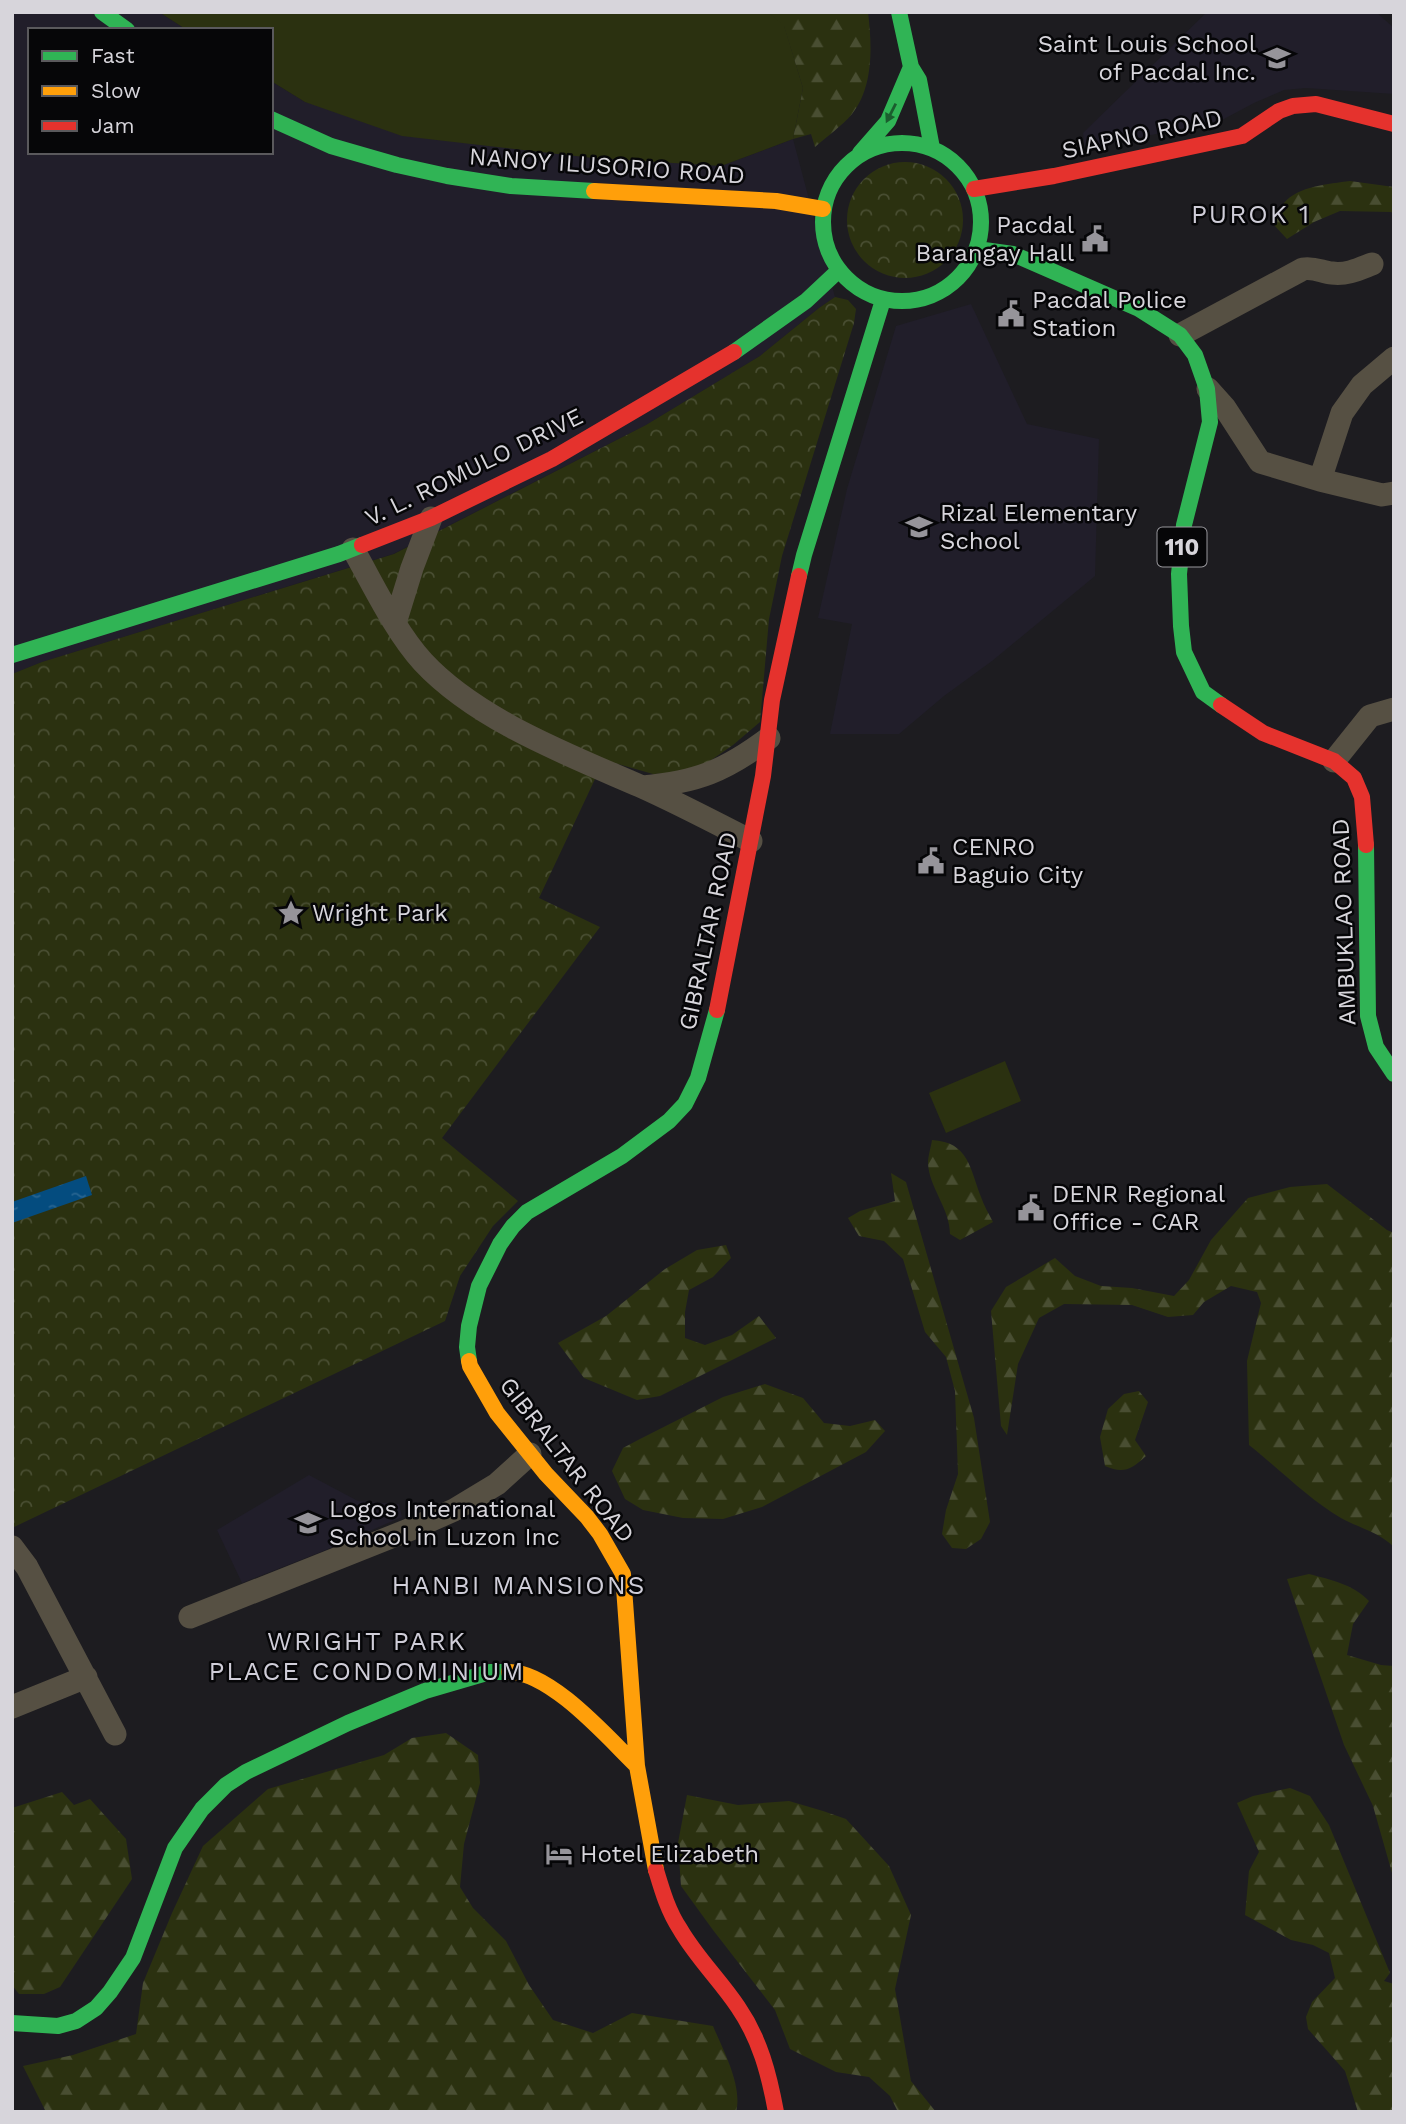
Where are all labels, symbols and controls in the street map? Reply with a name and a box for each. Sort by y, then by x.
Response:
legend [28,28,273,154]
place label: Saint Louis School of Pacdal Inc. [1038,30,1257,86]
text: Fast [91,43,135,68]
school or university icon: Saint Louis School of Pacdal Inc. [1262,43,1292,73]
text: Slow [91,78,141,103]
street label: SIAPNO ROAD [1059,103,1225,165]
one-way arrow [885,104,897,124]
text: Jam [91,113,134,138]
street label: NANOY ILUSORIO ROAD [468,142,746,190]
district label: PUROK 1 [1191,199,1311,229]
place label: Pacdal Barangay Hall [915,211,1075,267]
public building icon: Pacdal Barangay Hall [1080,224,1110,254]
place label: Pacdal Police Station [1032,286,1187,342]
public building icon: Pacdal Police Station [996,299,1026,329]
street label: V. L. ROMULO DRIVE [361,402,587,532]
place label: Rizal Elementary School [940,499,1138,555]
school or university icon: Rizal Elementary School [904,512,934,542]
road number: 110 [1158,527,1206,566]
street label: AMBUKLAO ROAD [1326,818,1362,1026]
street label: GIBRALTAR ROAD [673,829,743,1033]
place label: CENRO Baguio City [952,833,1084,889]
public building icon: CENRO Baguio City [916,846,946,876]
place icon: Wright Park [276,898,306,928]
place label: Wright Park [312,899,448,927]
place label: DENR Regional Office - CAR [1052,1180,1226,1236]
public building icon: DENR Regional Office - CAR [1016,1193,1046,1223]
street label: GIBRALTAR ROAD [494,1372,640,1548]
place label: Logos International School in Luzon Inc [329,1495,560,1551]
school or university icon: Logos International School in Luzon Inc [293,1508,323,1538]
district label: HANBI MANSIONS [392,1570,646,1600]
district label: WRIGHT PARK PLACE CONDOMINIUM [208,1626,526,1686]
hotel icon: Hotel Elizabeth [544,1839,574,1869]
place label: Hotel Elizabeth [580,1840,759,1868]

